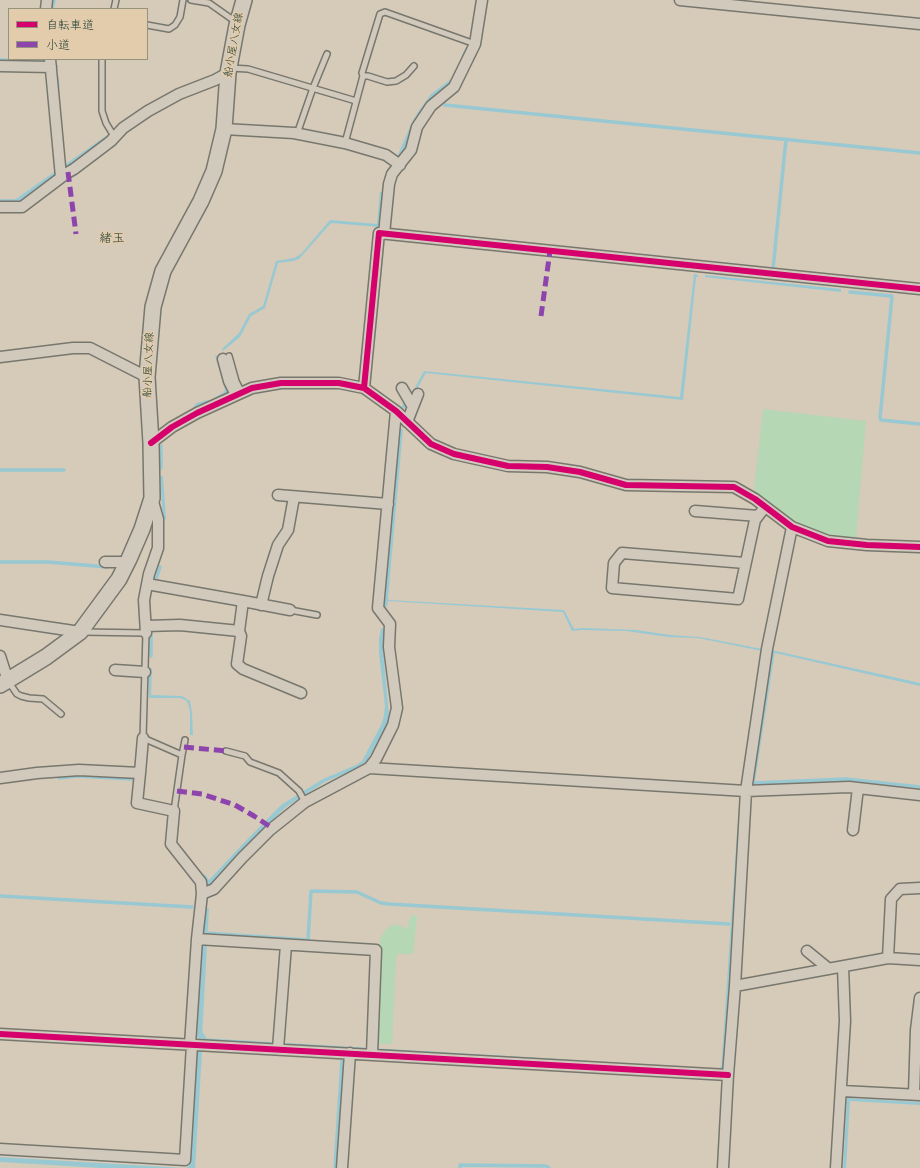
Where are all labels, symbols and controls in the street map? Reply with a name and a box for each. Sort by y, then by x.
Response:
legend [8,8,148,60]
street label: 船小屋八女線 [223,11,247,79]
text: 自転車道 [46,20,94,34]
text: 小道 [46,40,70,54]
district label: 緒玉 [99,232,125,248]
street label: 船小屋八女線 [142,332,158,398]

